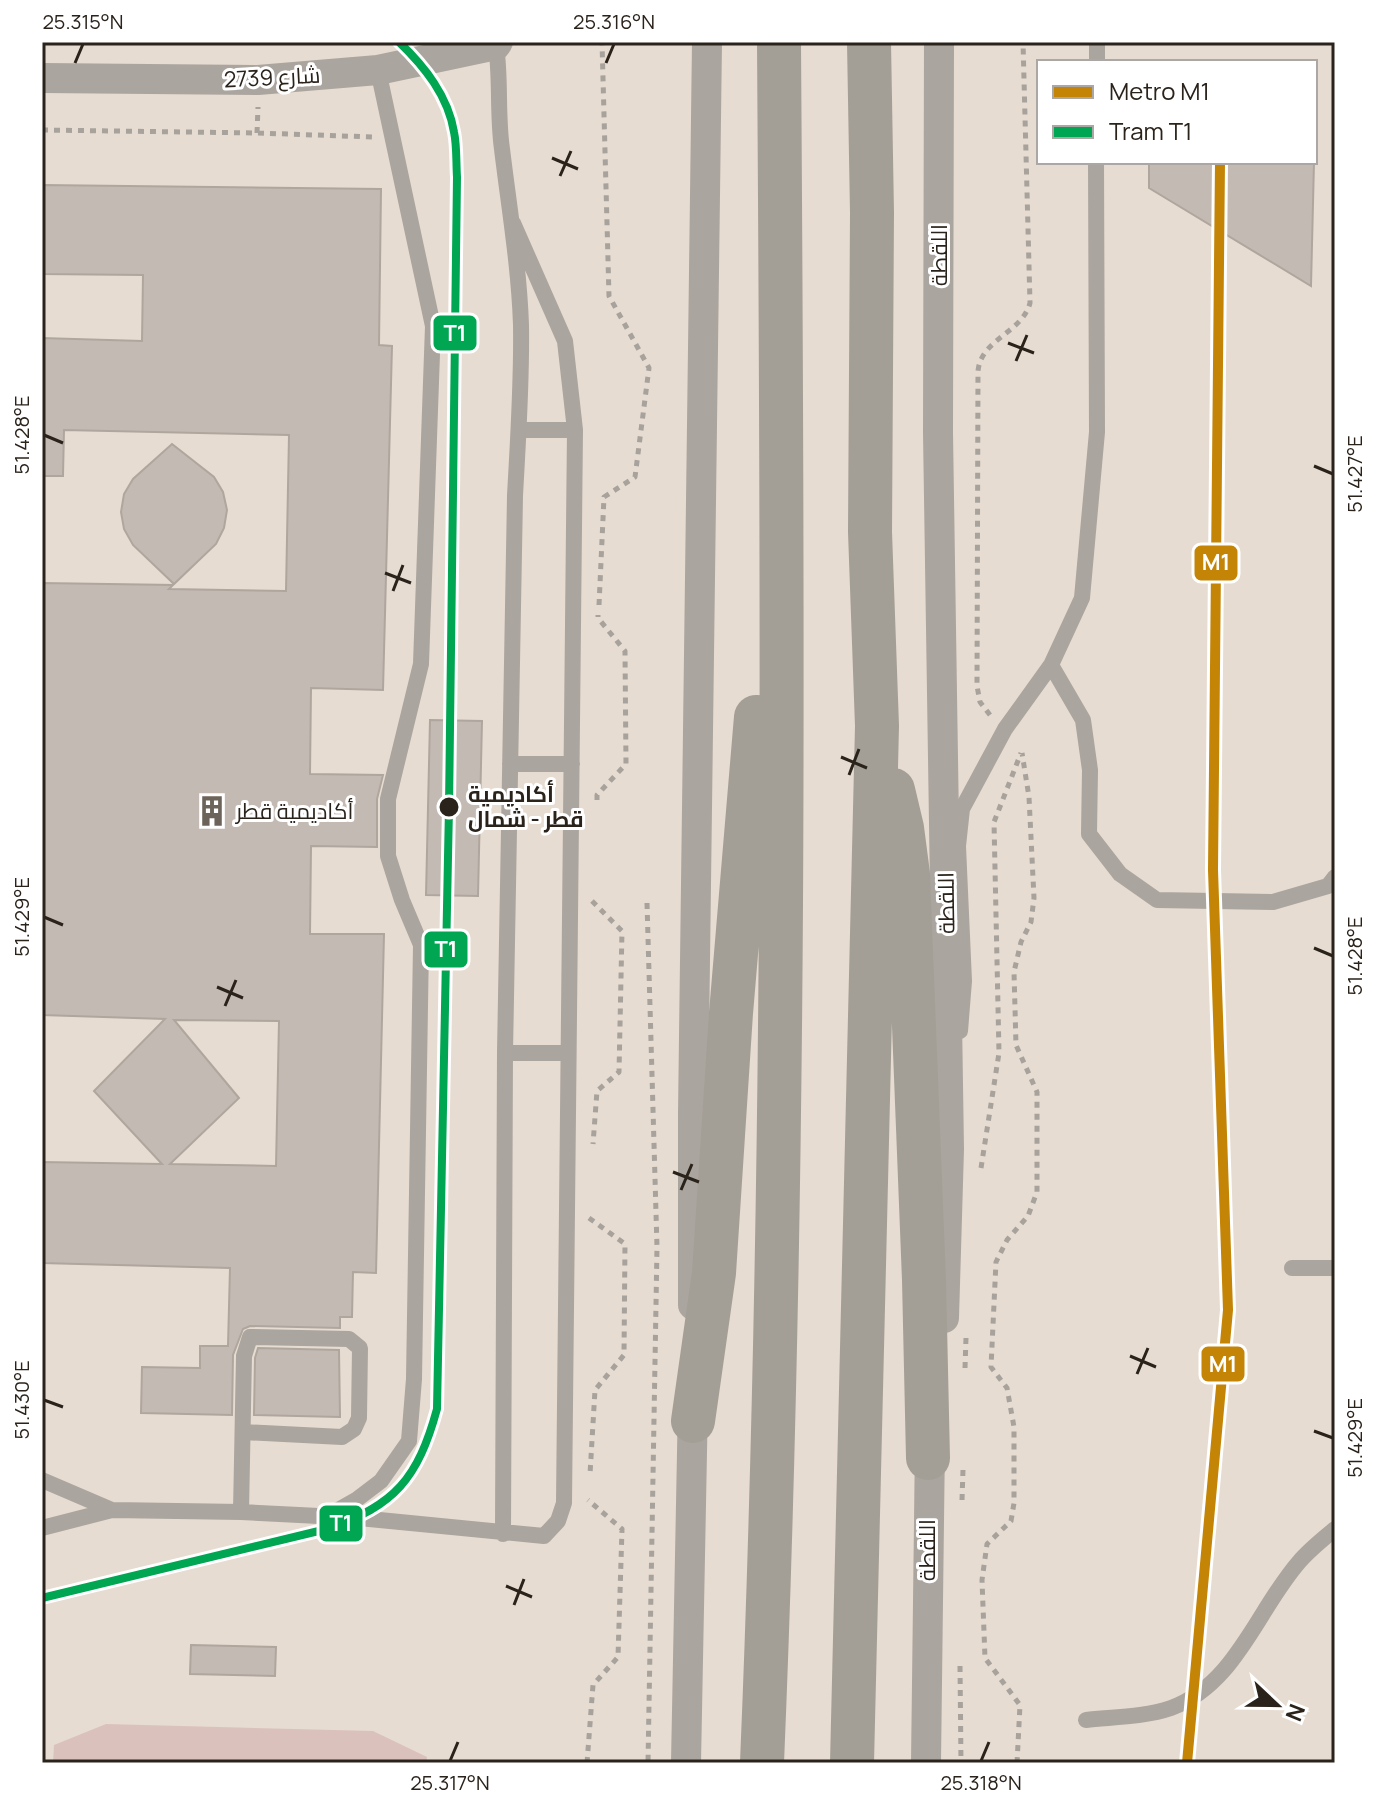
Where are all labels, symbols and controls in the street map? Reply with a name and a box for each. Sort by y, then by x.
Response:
text: 25.315°N [42,8,124,35]
text: 25.316°N [573,8,655,35]
street label: شارع 2739 [223,59,321,95]
legend [1037,60,1317,164]
text: Metro M1 [1109,74,1210,107]
text: Tram T1 [1109,114,1192,147]
street label: اللقطة [924,224,954,286]
line badge: T1 [432,314,478,352]
text: T1 [444,318,466,348]
text: 51.428°E [8,396,35,474]
text: 51.427°E [1341,435,1368,513]
line badge: M1 [1193,544,1239,582]
text: M1 [1202,547,1230,577]
place label: أكاديمية قطر - شمال [468,779,584,834]
building icon: أكاديمية قطر [195,794,229,828]
marker: أكاديمية قطر - شمال [437,795,461,819]
place label: أكاديمية قطر [234,796,354,826]
street label: اللقطة [930,872,962,934]
text: 51.429°E [8,877,35,957]
text: 51.428°E [1341,917,1368,995]
line badge: T1 [423,930,469,969]
text: T1 [435,934,457,964]
line badge: M1 [1200,1345,1246,1383]
text: M1 [1209,1349,1237,1379]
text: 51.430°E [8,1360,35,1440]
text: 51.429°E [1341,1398,1368,1478]
line badge: T1 [318,1504,364,1543]
text: T1 [330,1508,352,1538]
street label: اللقطة [912,1519,942,1581]
north arrow [1237,1665,1317,1745]
text: N [1279,1700,1312,1725]
text: 25.317°N [410,1769,490,1796]
text: 25.318°N [940,1769,1022,1796]

